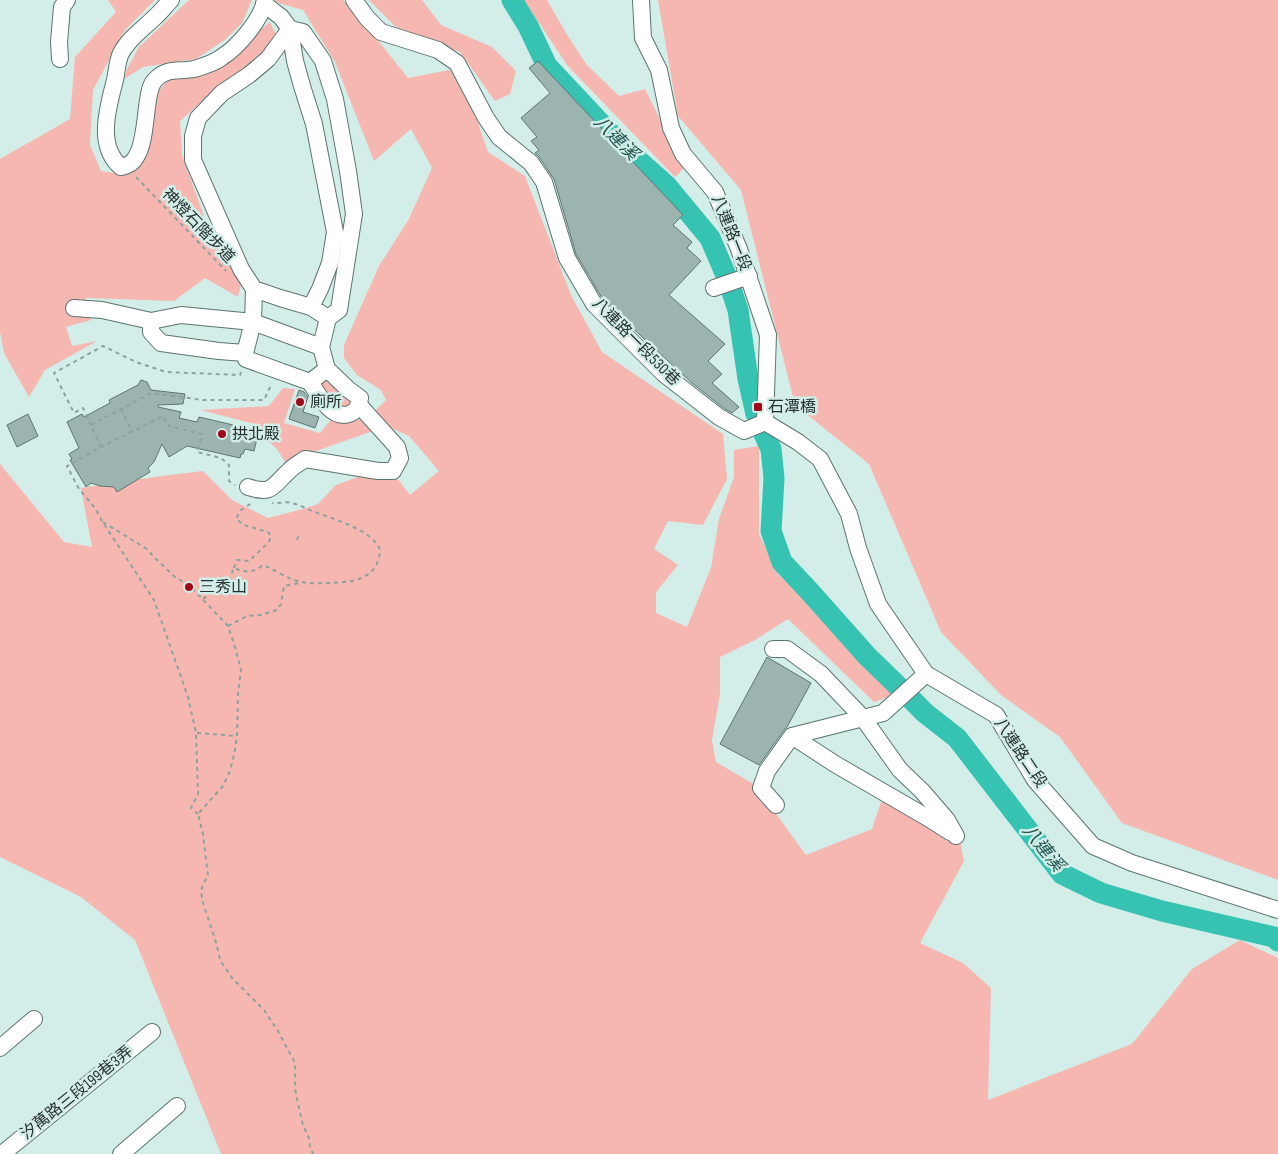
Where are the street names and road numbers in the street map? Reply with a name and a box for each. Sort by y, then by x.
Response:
street label: 神燈石階步道 [158,185,238,267]
street label: 八連路一段 [707,192,755,274]
street label: 八連路一段530巷 [588,294,684,390]
street label: 八連路二段 [990,715,1050,791]
street label: 汐萬路三段199巷3弄 [17,1042,137,1144]

